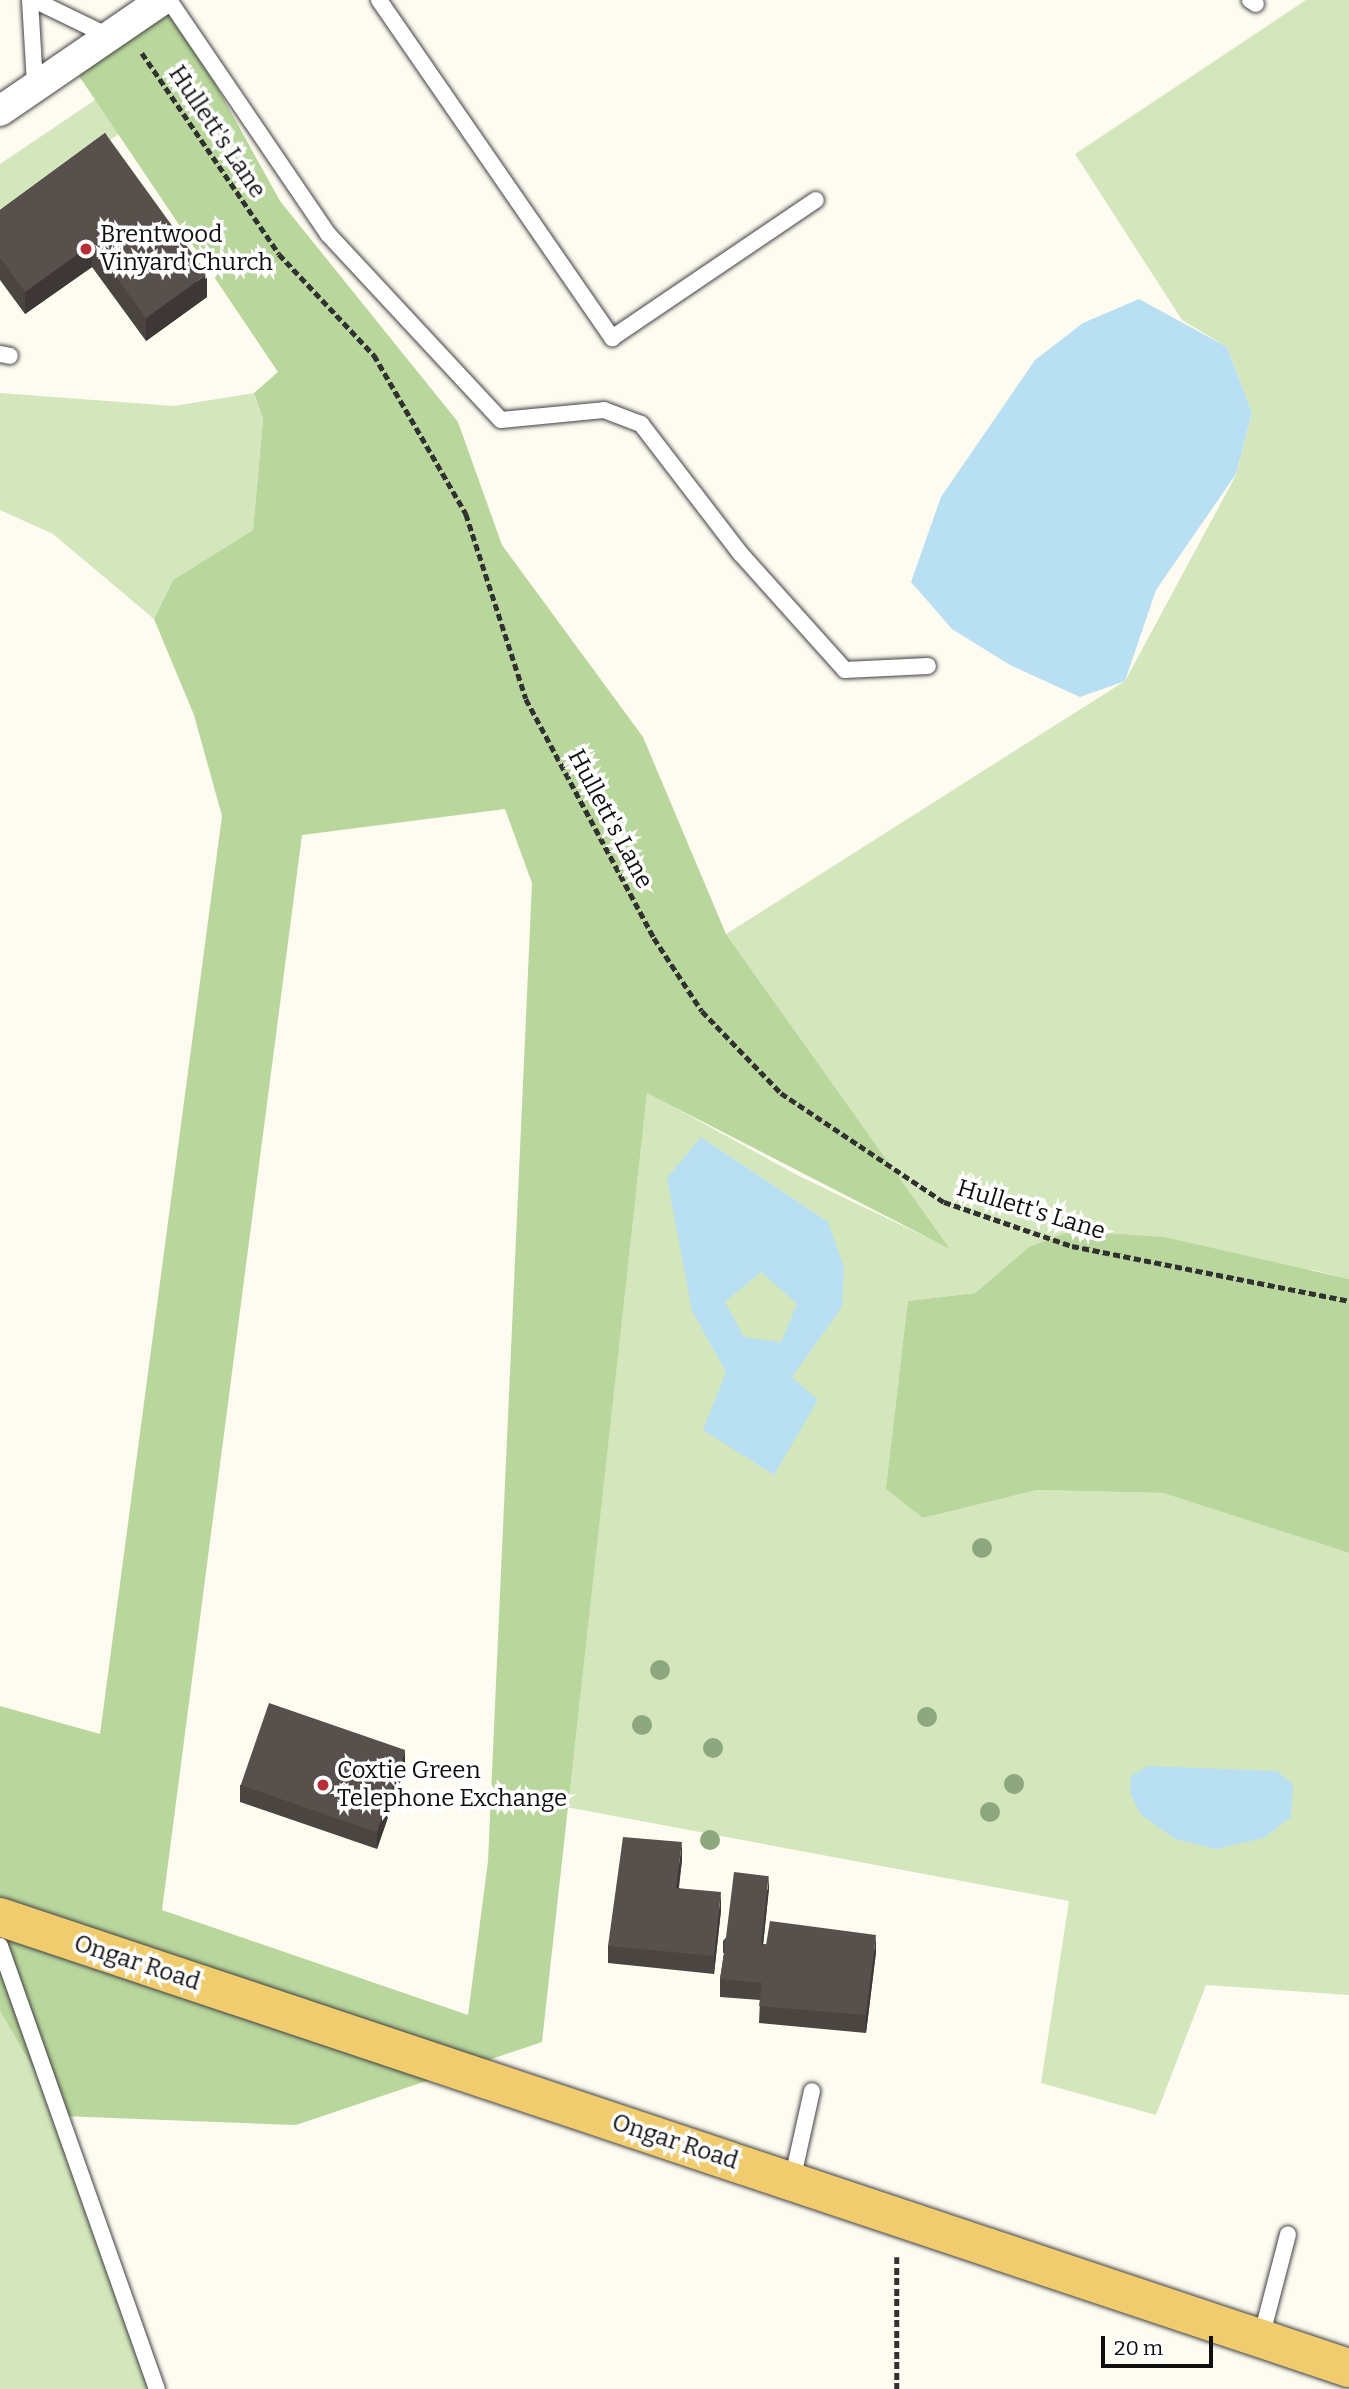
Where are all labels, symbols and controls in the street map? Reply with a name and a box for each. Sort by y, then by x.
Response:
street label: Hullett's Lane [162,60,272,204]
place label: Brentwood Vinyard Church [100,221,273,277]
marker: Brentwood Vinyard Church [78,241,94,257]
street label: Hullett's Lane [561,745,659,893]
street label: Hullett's Lane [953,1174,1109,1246]
place label: Coxtie Green Telephone Exchange [337,1757,567,1813]
marker: Coxtie Green Telephone Exchange [315,1777,331,1793]
street label: Ongar Road [70,1929,204,1997]
street label: Ongar Road [608,2108,742,2176]
scale bar [1104,2322,1216,2366]
text: 20 m [1114,2335,1163,2361]

